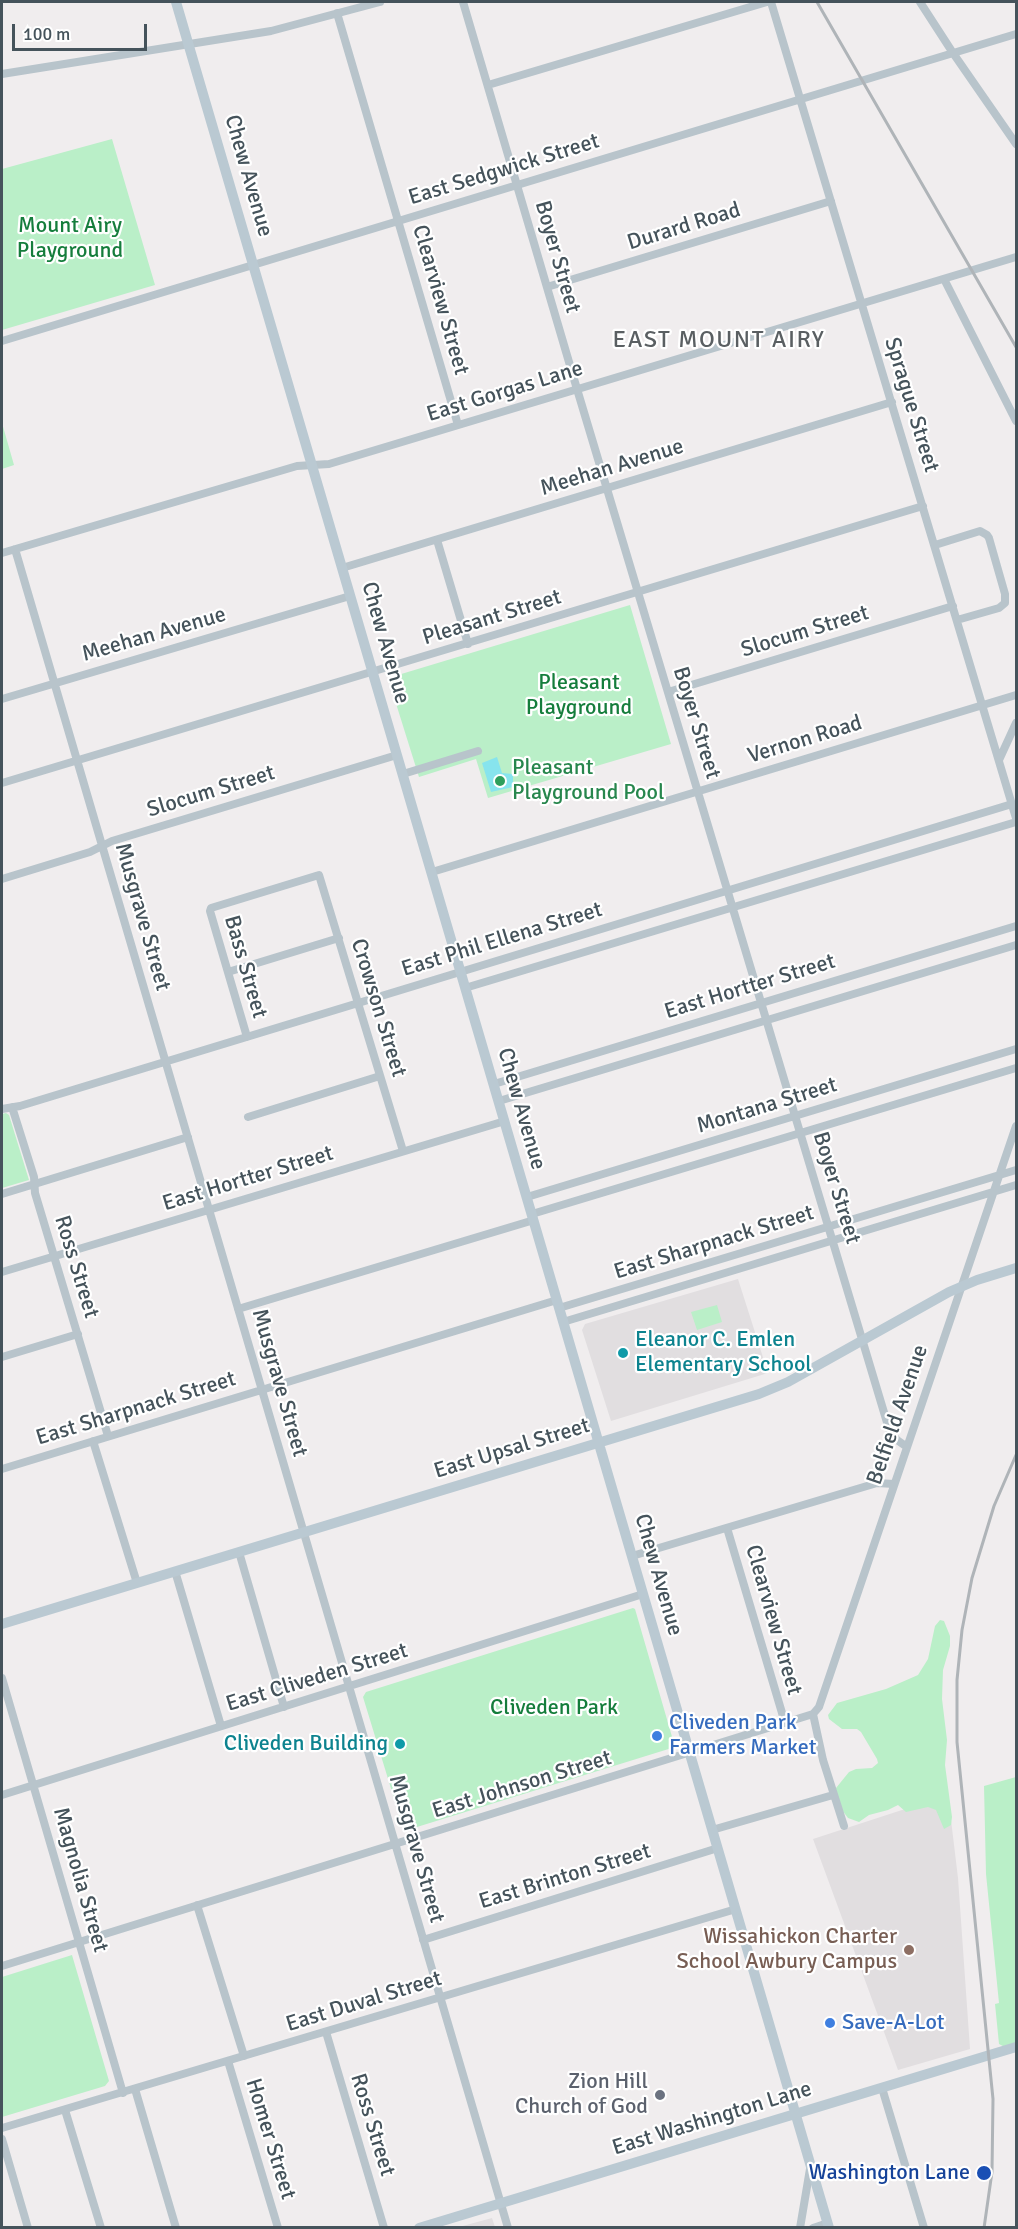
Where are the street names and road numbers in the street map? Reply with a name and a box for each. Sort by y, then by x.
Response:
street label: Chew Avenue [218,112,278,240]
street label: East Sedgwick Street [406,128,602,212]
street label: Durard Road [624,197,744,257]
street label: Boyer Street [528,198,586,316]
street label: Clearview Street [406,222,474,378]
street label: Sprague Street [878,334,944,476]
street label: East Gorgas Lane [424,356,586,428]
street label: Meehan Avenue [537,434,687,502]
street label: Chew Avenue [355,579,415,707]
street label: Pleasant Street [420,584,564,652]
street label: Slocum Street [738,600,872,664]
street label: Meehan Avenue [79,602,229,668]
street label: Boyer Street [666,664,726,782]
street label: Vernon Road [745,710,865,770]
street label: Slocum Street [144,760,278,824]
street label: Musgrave Street [108,840,176,994]
street label: East Phil Ellena Street [398,897,606,983]
street label: Bass Street [218,912,272,1022]
street label: Crowson Street [344,936,412,1080]
street label: East Hortter Street [662,949,838,1025]
street label: Chew Avenue [491,1045,551,1173]
street label: Montana Street [694,1072,840,1140]
street label: Boyer Street [806,1129,866,1247]
street label: East Hortter Street [160,1141,336,1217]
street label: East Sharpnack Street [611,1200,817,1286]
street label: Ross Street [48,1213,104,1321]
street label: Musgrave Street [245,1306,313,1460]
street label: Belfield Avenue [862,1342,934,1488]
street label: East Sharpnack Street [33,1366,239,1452]
street label: East Upsal Street [431,1413,593,1485]
street label: Chew Avenue [628,1511,688,1639]
street label: Clearview Street [739,1542,807,1698]
street label: East Cliveden Street [223,1638,411,1718]
street label: East Johnson Street [429,1745,615,1825]
street label: Musgrave Street [382,1772,450,1926]
street label: Magnolia Street [47,1804,113,1956]
street label: East Brinton Street [476,1838,654,1916]
street label: East Duval Street [283,1966,445,2038]
street label: Ross Street [344,2071,400,2179]
street label: Homer Street [239,2075,301,2203]
street label: East Washington Lane [609,2076,815,2162]

